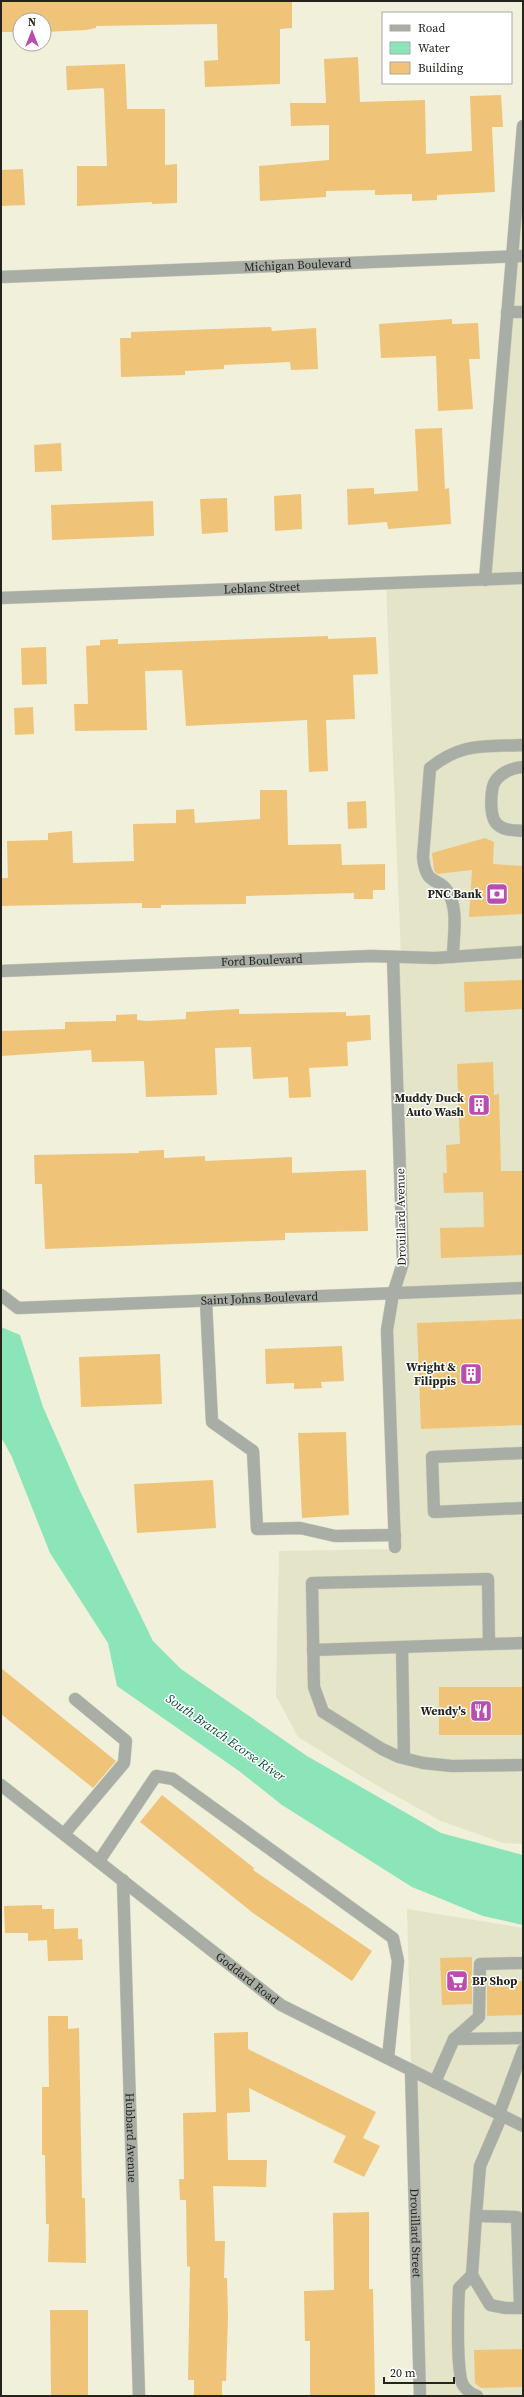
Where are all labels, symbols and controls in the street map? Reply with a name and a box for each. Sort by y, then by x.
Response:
north arrow [12,12,52,52]
legend [382,12,512,84]
text: N [28,15,36,30]
text: Road [418,20,445,36]
text: Water [418,40,450,56]
text: Building [418,60,463,76]
street label: Michigan Boulevard [244,255,352,275]
street label: Leblanc Street [223,579,300,597]
bank icon: PNC Bank [484,881,510,907]
place label: PNC Bank [427,886,483,902]
street label: Ford Boulevard [221,951,303,970]
place label: Muddy Duck Auto Wash [395,1090,465,1120]
building icon: Muddy Duck Auto Wash [466,1092,492,1118]
street label: Drouillard Avenue [392,1168,410,1266]
street label: Saint Johns Boulevard [200,1288,319,1309]
place label: Wright & Filippis [406,1359,457,1389]
building icon: Wright & Filippis [458,1361,484,1387]
water label: South Branch Ecorse River [163,1690,289,1785]
restaurant icon: Wendy's [468,1698,494,1724]
place label: Wendy's [421,1703,467,1719]
street label: Goddard Road [212,1949,282,2008]
supermarket icon: BP Shop [444,1968,470,1994]
place label: BP Shop [472,1973,517,1989]
street label: Hubbard Avenue [122,2093,140,2183]
street label: Drouillard Street [406,2188,425,2278]
scale bar [384,2359,454,2385]
text: 20 m [390,2365,416,2381]

